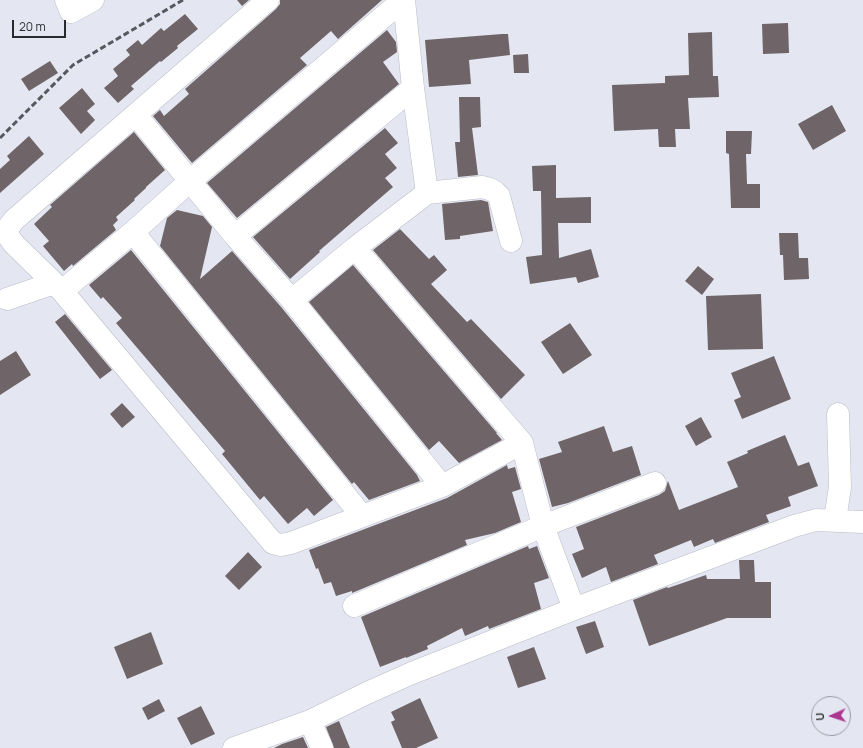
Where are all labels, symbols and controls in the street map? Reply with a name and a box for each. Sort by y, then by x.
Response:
scale bar [14,12,68,38]
text: 20 m [19,18,46,35]
north arrow [811,696,851,736]
text: U [812,712,827,721]

